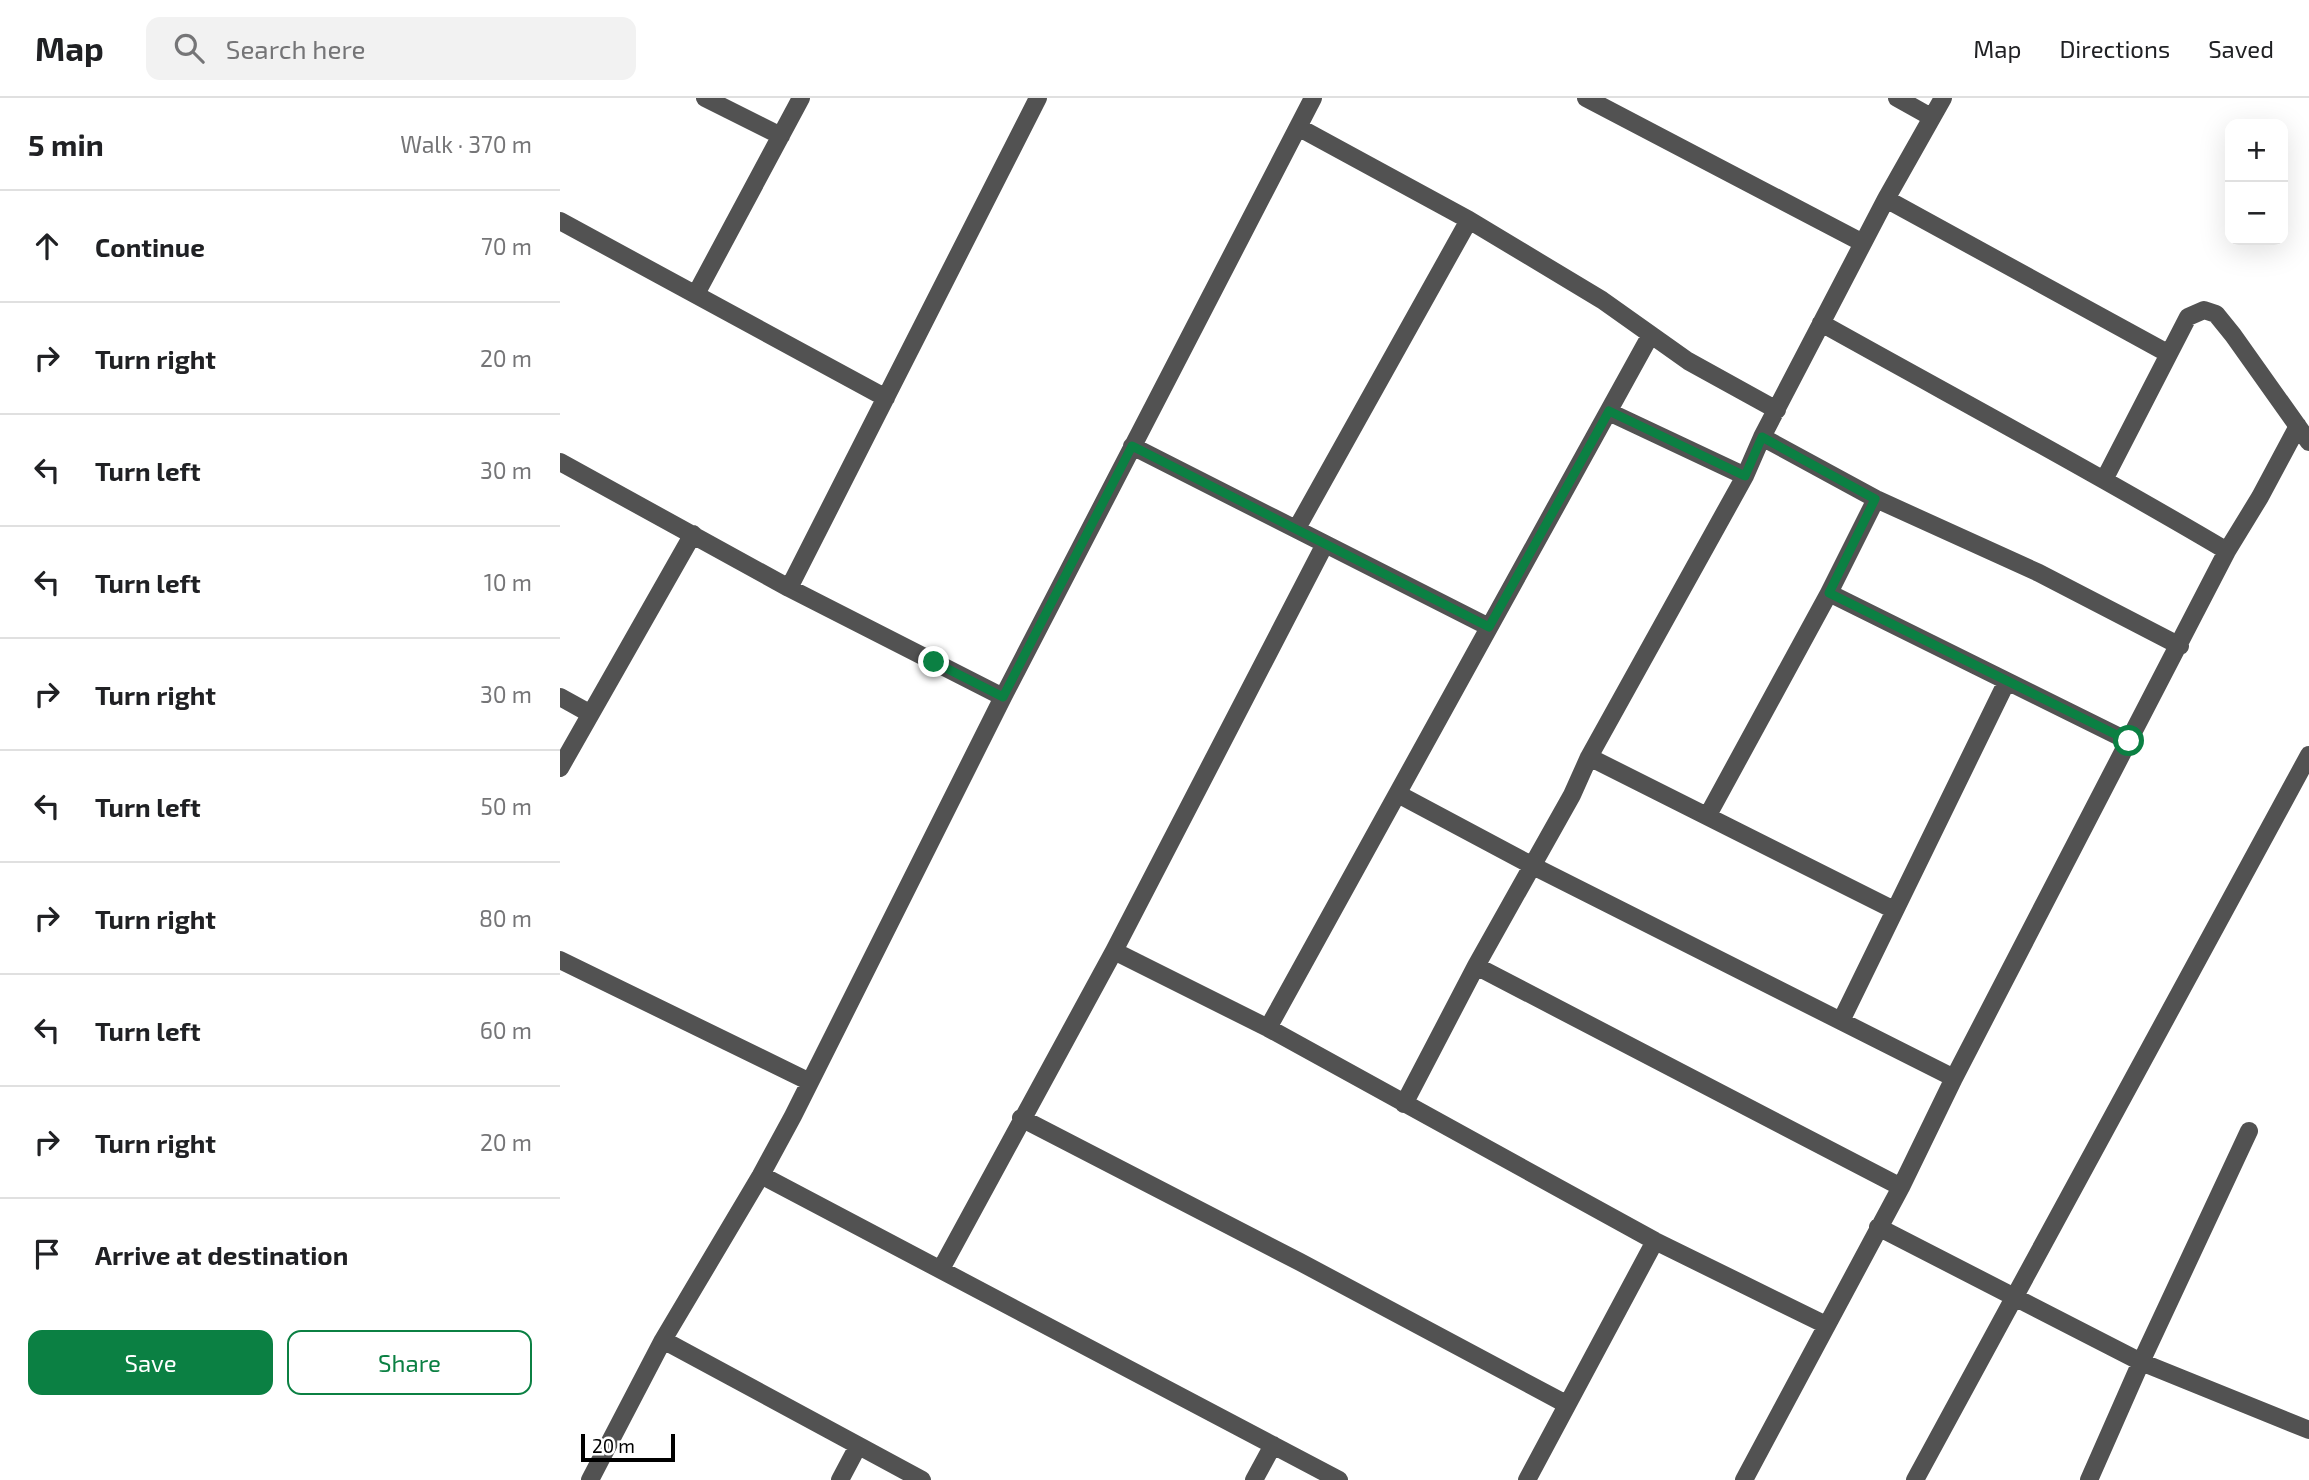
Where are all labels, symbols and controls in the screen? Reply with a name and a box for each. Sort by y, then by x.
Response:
search box [146,17,636,80]
text: Map [35,28,104,68]
icon: search [170,29,208,67]
text: Search here [226,33,365,64]
text: Map [1973,34,2021,63]
text: Directions [2059,34,2170,63]
text: Saved [2208,34,2274,63]
map controls [2225,119,2288,245]
button: + [2225,119,2288,182]
text: 5 min [28,126,104,162]
text: Walk · 370 m [400,130,532,158]
button: − [2225,182,2288,245]
icon: ahead [28,227,66,265]
text: Continue [95,231,205,262]
text: 70 m [481,232,532,260]
icon: right [28,339,66,377]
text: Turn right [95,343,216,374]
text: 20 m [480,344,532,372]
icon: left [28,451,66,489]
text: Turn left [95,455,201,486]
text: 30 m [480,456,532,484]
icon: left [28,563,66,601]
text: Turn left [95,567,201,598]
text: 10 m [484,568,532,596]
route end [918,646,949,677]
icon: right [28,675,66,713]
text: Turn right [95,679,216,710]
text: 30 m [480,680,532,708]
route start [2113,725,2144,756]
icon: left [28,787,66,825]
text: Turn left [95,791,201,822]
text: 50 m [481,792,532,820]
icon: right [28,899,66,937]
text: Turn right [95,903,216,934]
text: 80 m [479,904,532,932]
icon: left [28,1011,66,1049]
text: Turn left [95,1015,201,1046]
text: 60 m [480,1016,532,1044]
icon: right [28,1123,66,1161]
text: Turn right [95,1127,216,1158]
text: 20 m [480,1128,532,1156]
icon: arrive [28,1235,66,1273]
text: Arrive at destination [95,1239,348,1270]
button: Save [28,1330,273,1395]
button: Share [287,1330,532,1395]
scale bar [581,1431,676,1463]
text: 20 m [592,1434,635,1457]

